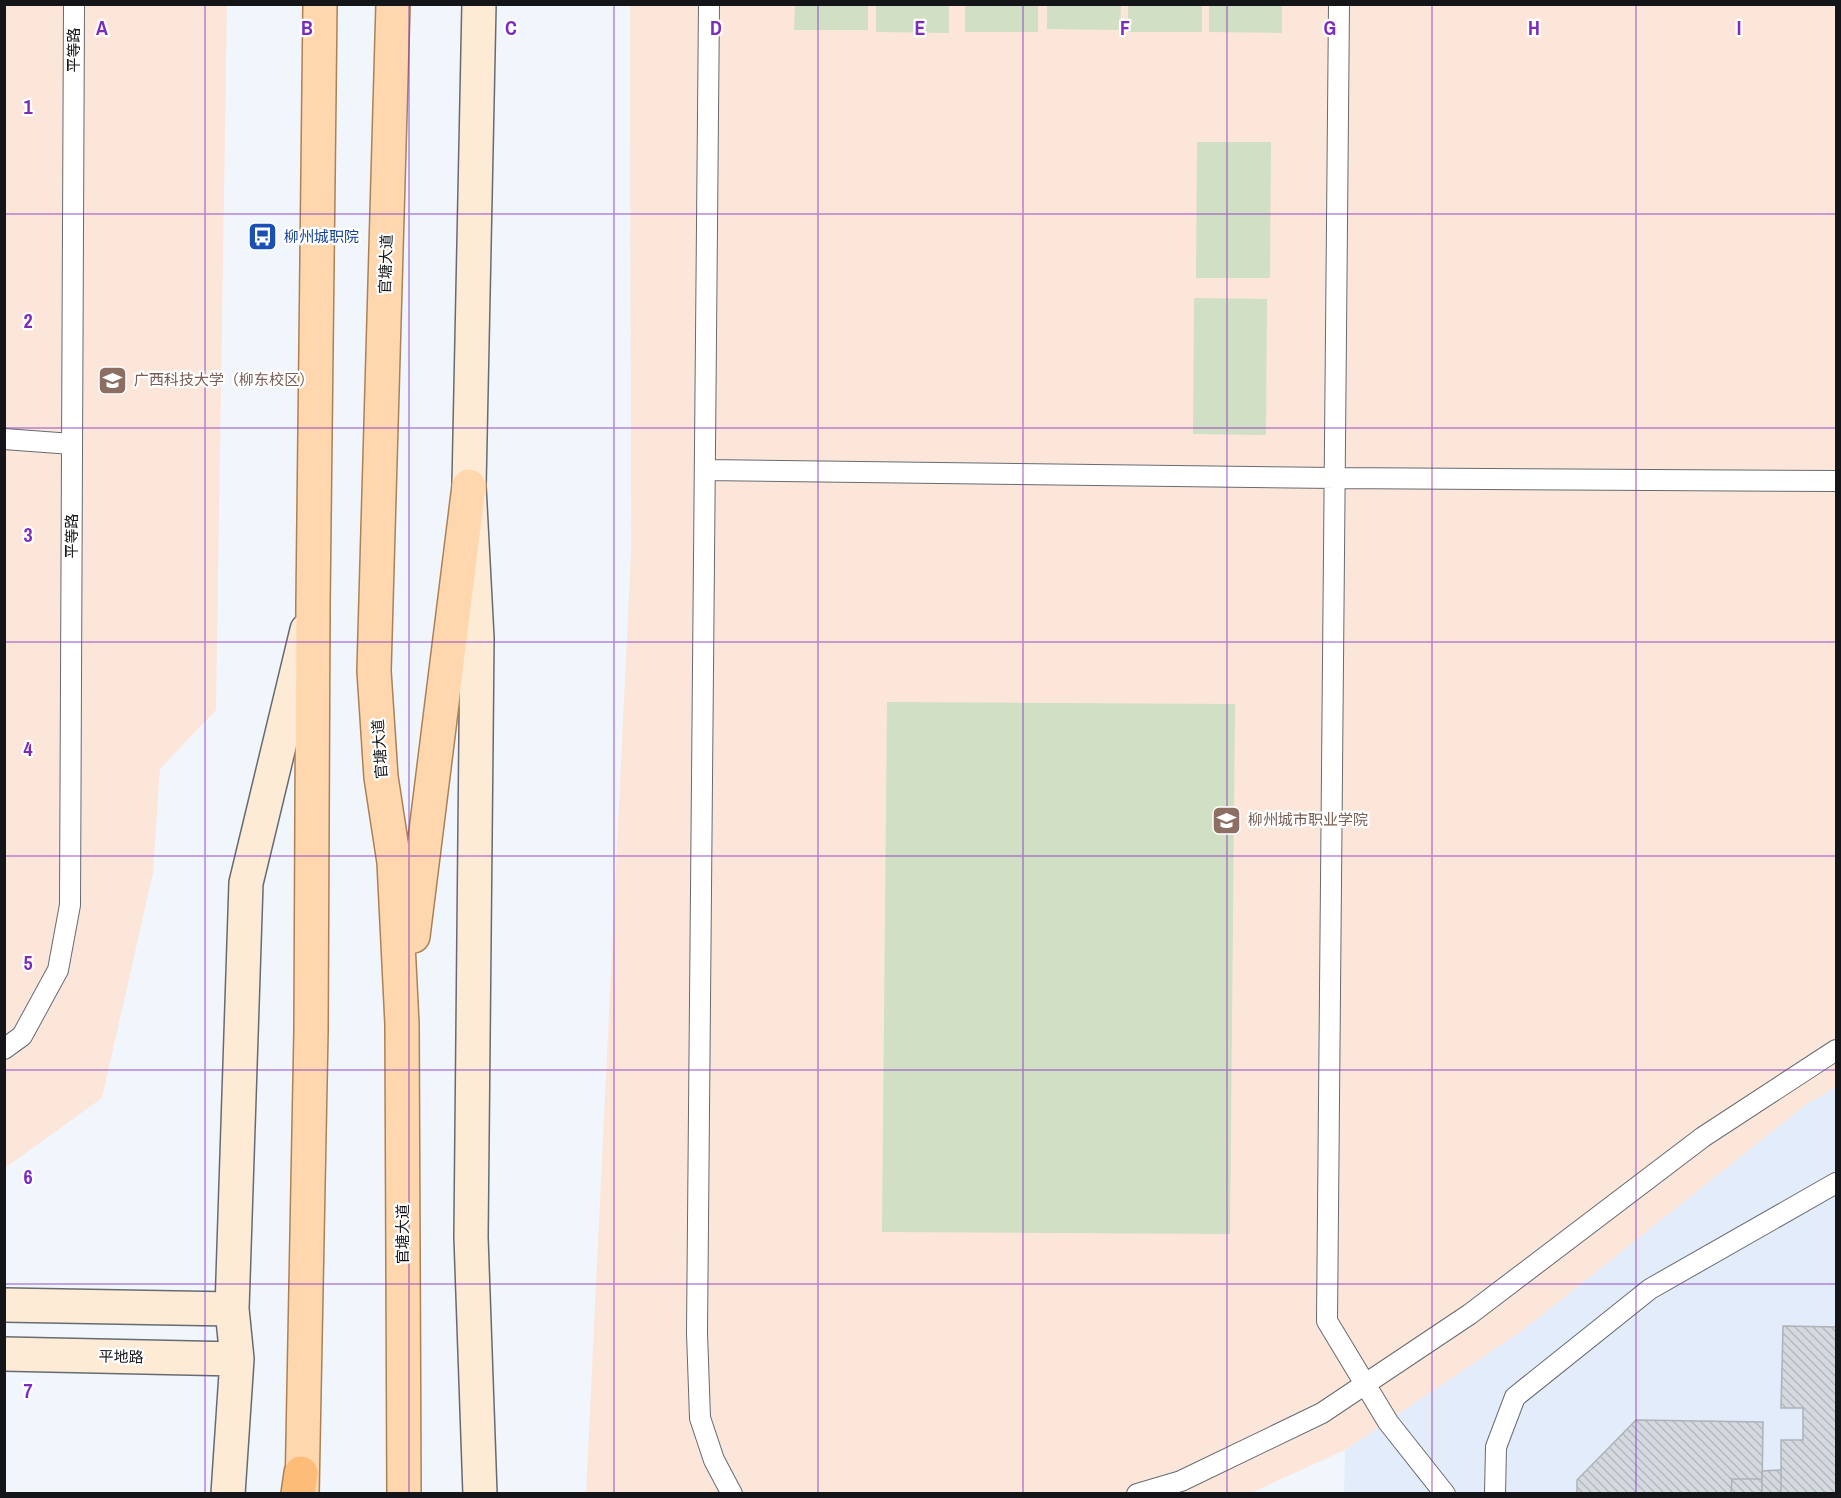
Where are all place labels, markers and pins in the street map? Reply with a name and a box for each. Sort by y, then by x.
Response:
bus stop icon: 柳州城职院 [247,221,279,253]
place label: 柳州城职院 [284,226,359,247]
school or university icon: 广西科技大学（柳东校区） [97,364,129,396]
place label: 广西科技大学（柳东校区） [134,369,314,390]
school or university icon: 柳州城市职业学院 [1211,804,1243,836]
place label: 柳州城市职业学院 [1248,809,1368,830]

